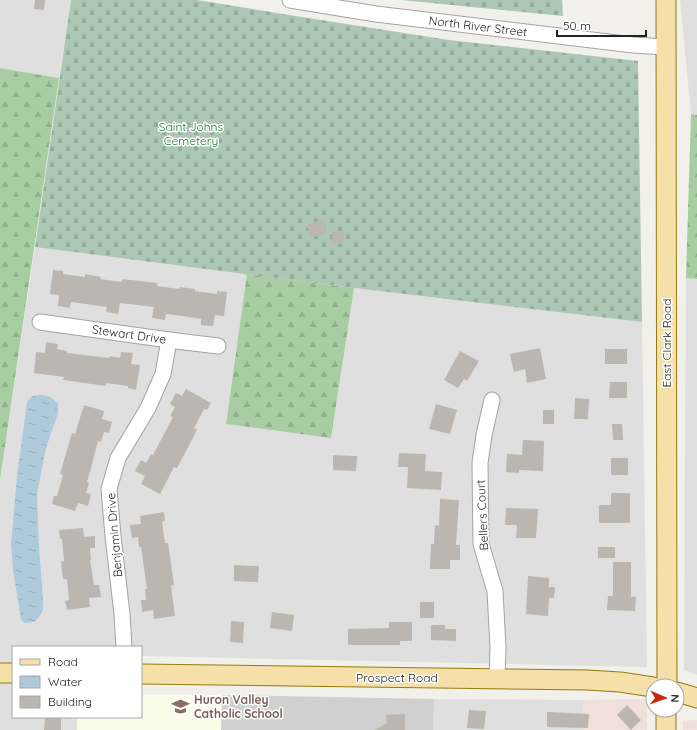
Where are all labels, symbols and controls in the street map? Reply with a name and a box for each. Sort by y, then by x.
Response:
scale bar [557,12,646,38]
street label: North River Street [428,13,528,39]
text: 50 m [563,18,591,33]
park label: Saint Johns Cemetery [159,119,224,148]
street label: East Clark Road [659,298,674,388]
street label: Stewart Drive [91,321,167,347]
street label: Bellers Court [473,479,491,551]
street label: Benjamin Drive [103,492,125,578]
legend [12,646,142,718]
text: Road [48,654,78,669]
street label: Prospect Road [356,670,438,685]
text: Water [48,674,83,689]
north arrow [645,678,685,718]
place label: Huron Valley Catholic School [194,692,283,721]
text: Building [48,694,92,709]
text: N [668,694,682,703]
school or university icon: Huron Valley Catholic School [171,696,191,716]

